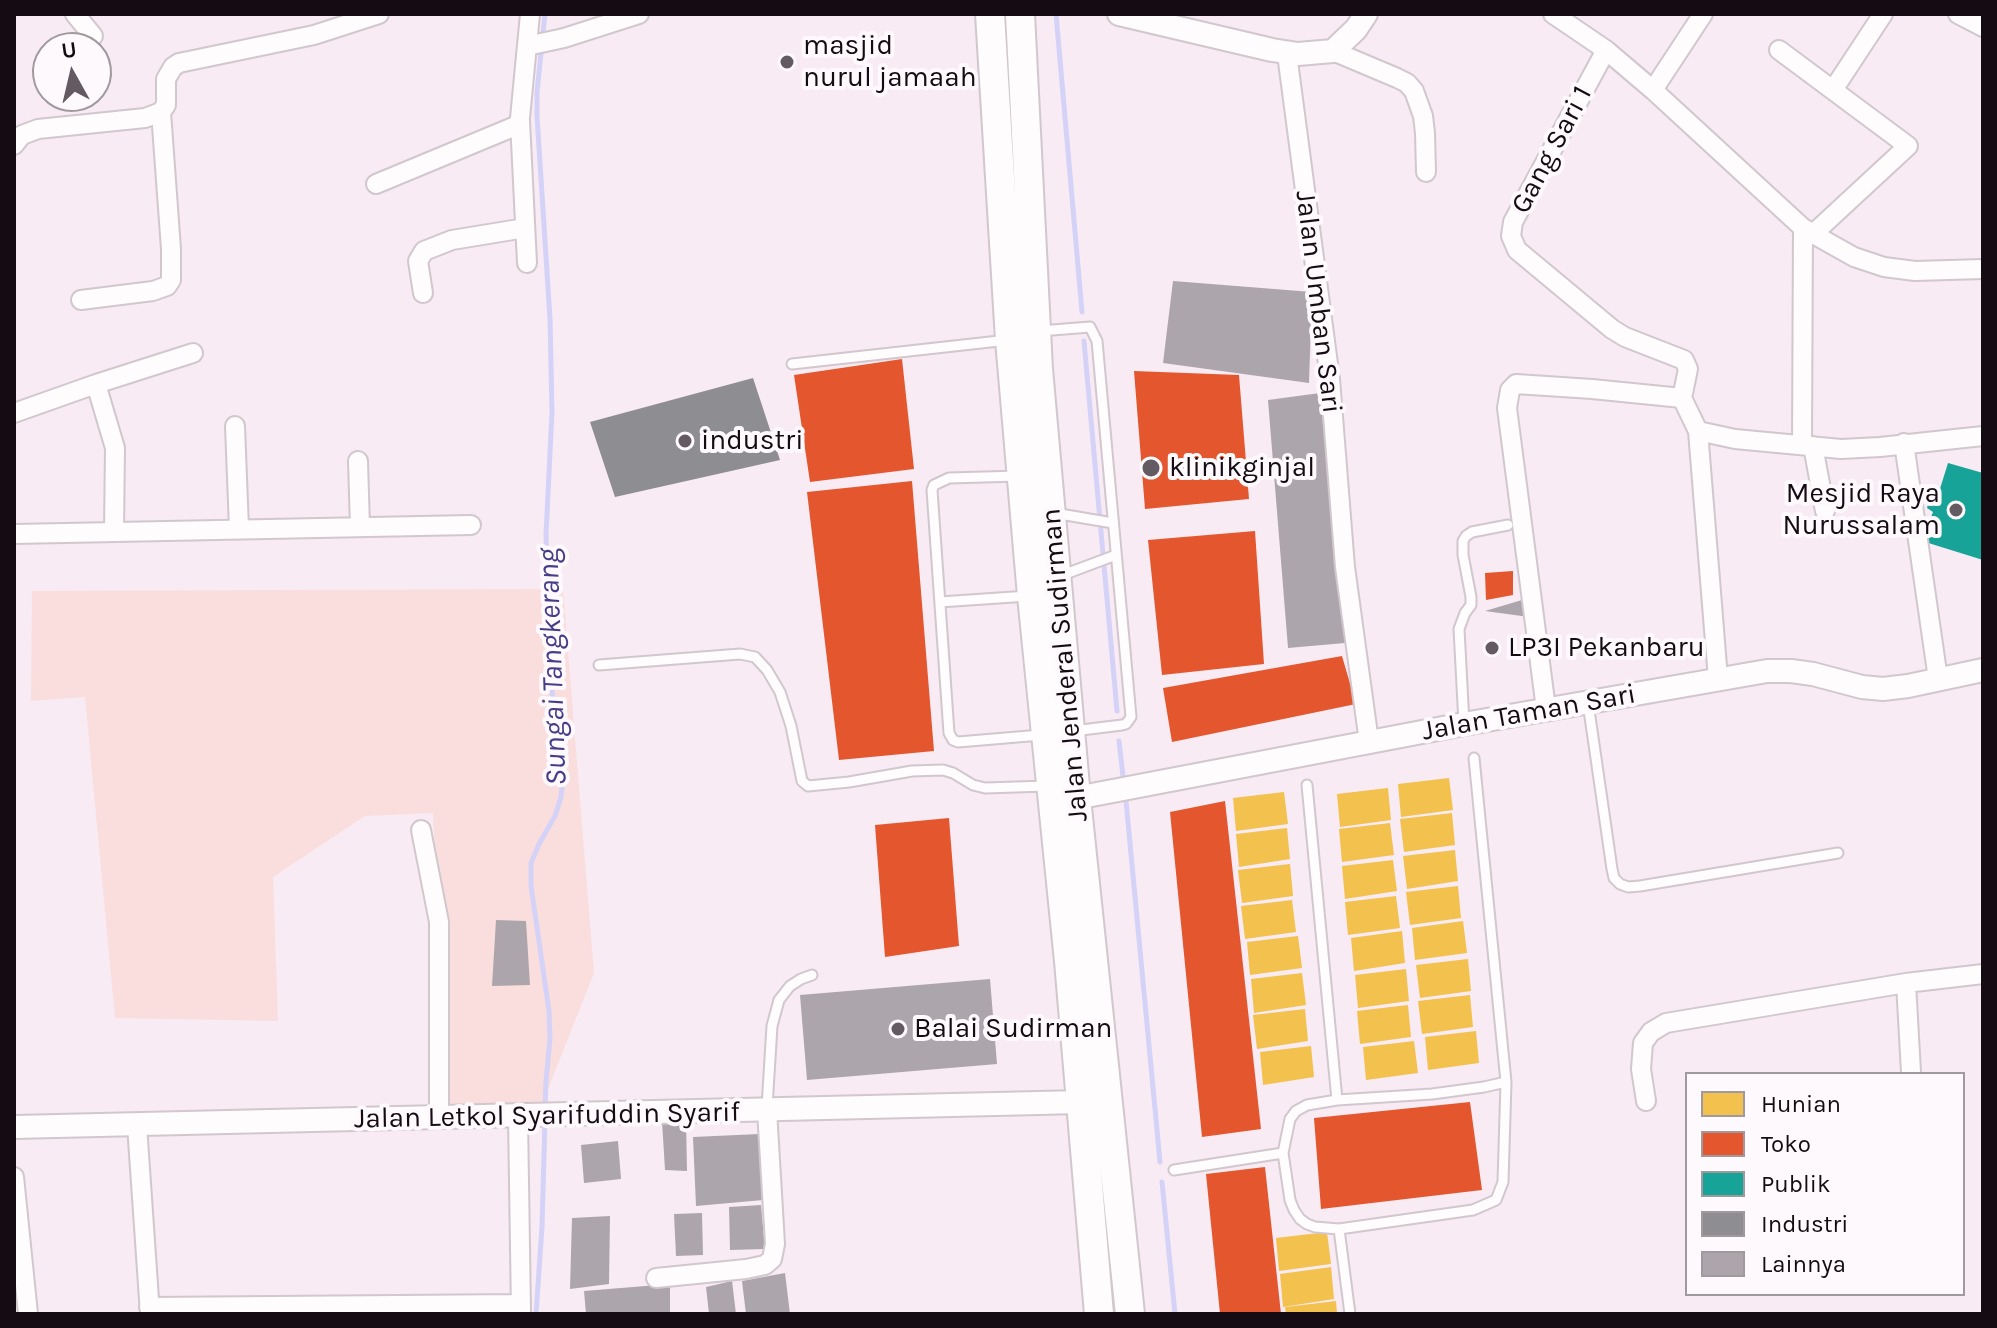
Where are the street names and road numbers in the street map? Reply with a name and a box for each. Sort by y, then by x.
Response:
street label: Gang Sari 1 [1504,81,1600,219]
street label: Jalan Umban Sari [1288,189,1348,415]
street label: Jalan Jenderal Sudirman [1035,507,1095,823]
street label: Jalan Taman Sari [1419,678,1639,748]
street label: Jalan Letkol Syarifuddin Syarif [354,1096,740,1136]

